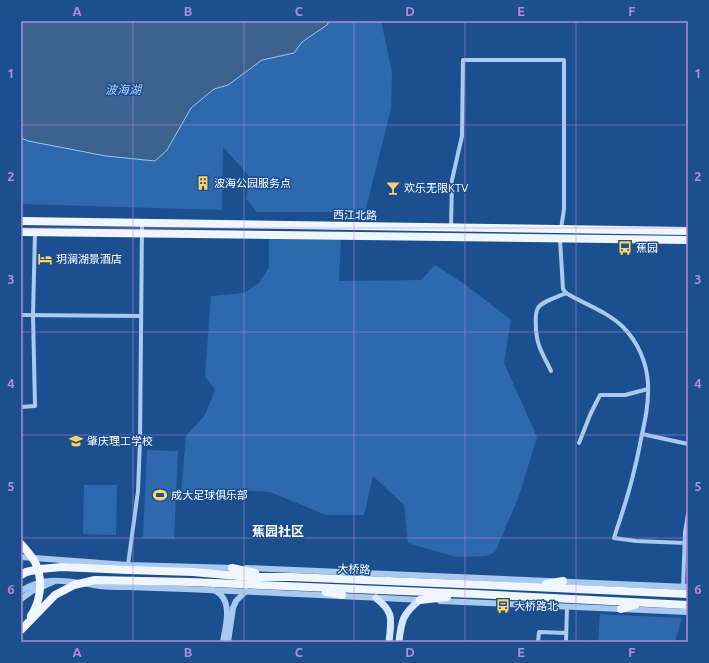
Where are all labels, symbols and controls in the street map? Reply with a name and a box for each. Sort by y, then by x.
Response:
text: A [72,4,82,18]
text: B [184,4,193,18]
text: C [295,4,304,18]
text: D [405,4,415,18]
text: E [517,4,525,18]
text: F [628,4,636,18]
text: 1 [7,66,15,80]
text: 1 [694,66,702,80]
water label: 波海湖 [105,83,143,96]
text: 2 [7,169,15,183]
text: 2 [694,169,702,183]
building icon: 波海公园服务点 [195,175,211,191]
place label: 波海公园服务点 [214,177,291,189]
bar icon: 欢乐无限KTV [385,180,401,196]
place label: 欢乐无限KTV [404,182,468,194]
street label: 西江北路 [333,209,377,221]
bus stop icon: 蕉园 [617,240,633,256]
place label: 蕉园 [636,242,658,254]
hotel icon: 玥澜湖景酒店 [37,251,53,267]
place label: 玥澜湖景酒店 [56,253,122,265]
text: 3 [7,272,15,286]
text: 3 [694,272,702,286]
text: 4 [7,376,15,390]
text: 4 [694,376,702,390]
school or university icon: 肇庆理工学校 [68,433,84,449]
place label: 肇庆理工学校 [87,435,153,447]
text: 5 [7,479,15,493]
text: 5 [694,479,702,493]
sports icon: 成大足球俱乐部 [152,487,168,503]
place label: 成大足球俱乐部 [171,489,248,501]
district label: 蕉园社区 [252,524,304,538]
street label: 大桥路 [337,562,371,576]
text: 6 [7,582,15,596]
text: 6 [694,582,702,596]
bus stop icon: 大桥路北 [495,598,511,614]
place label: 大桥路北 [514,600,558,612]
text: A [72,645,82,659]
text: B [184,645,193,659]
text: C [295,645,304,659]
text: D [405,645,415,659]
text: E [517,645,525,659]
text: F [628,645,636,659]

